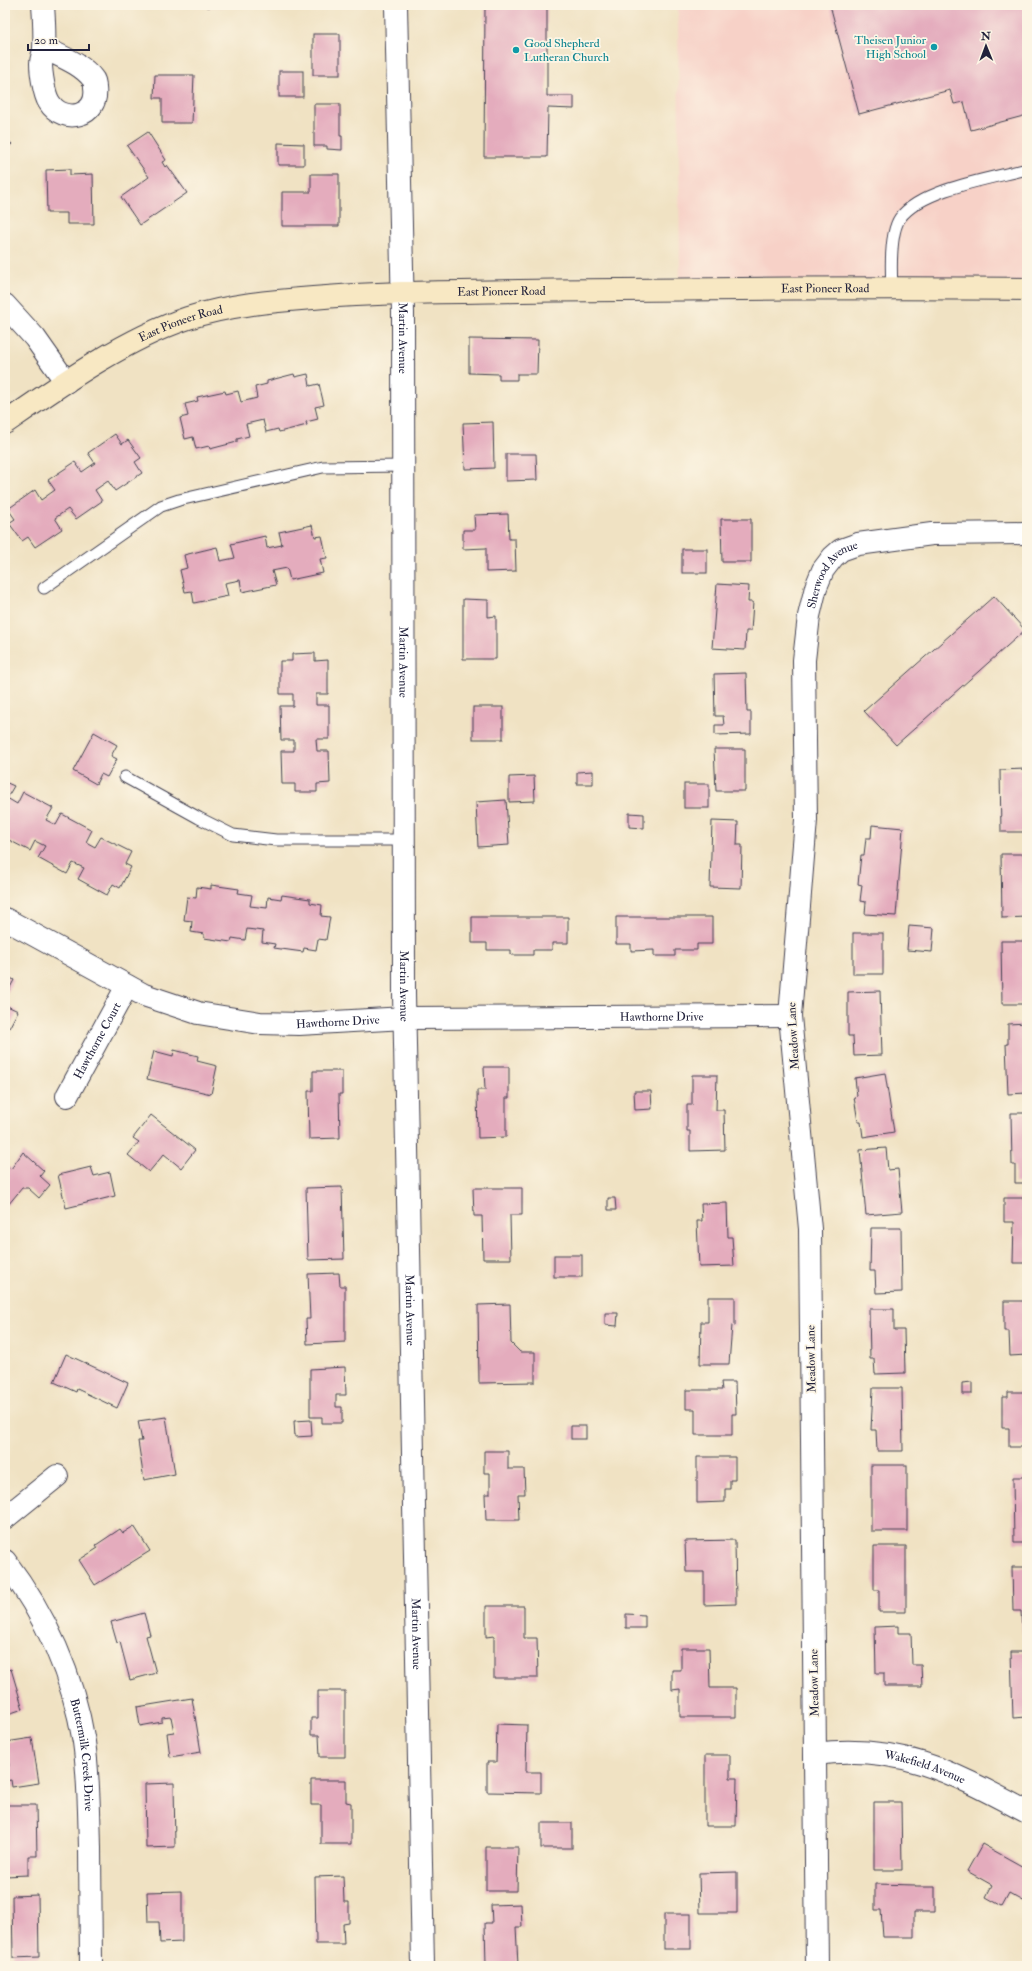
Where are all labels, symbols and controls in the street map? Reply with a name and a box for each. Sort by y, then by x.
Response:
scale bar [28,26,89,52]
north arrow [966,26,1006,66]
text: N [980,30,992,43]
text: 20 m [34,33,59,48]
place label: Theisen Junior High School [854,33,927,62]
place label: Good Shepherd Lutheran Church [524,36,610,65]
marker: Theisen Junior High School [929,42,939,52]
marker: Good Shepherd Lutheran Church [511,45,521,55]
street label: East Pioneer Road [781,281,870,296]
street label: East Pioneer Road [457,284,546,300]
street label: East Pioneer Road [136,302,224,346]
street label: Martin Avenue [395,302,410,374]
street label: Sherwood Avenue [804,538,860,610]
street label: Martin Avenue [395,626,411,698]
street label: Martin Avenue [396,950,412,1022]
street label: Hawthorne Court [71,1000,125,1082]
street label: Meadow Lane [784,1002,803,1070]
street label: Hawthorne Drive [620,1009,704,1025]
street label: Hawthorne Drive [296,1012,380,1032]
street label: Martin Avenue [401,1274,418,1346]
street label: Meadow Lane [803,1325,820,1393]
street label: Martin Avenue [408,1598,424,1670]
street label: Meadow Lane [806,1649,823,1717]
street label: Buttermilk Creek Drive [67,1697,96,1812]
street label: Wakefield Avenue [882,1747,968,1787]

